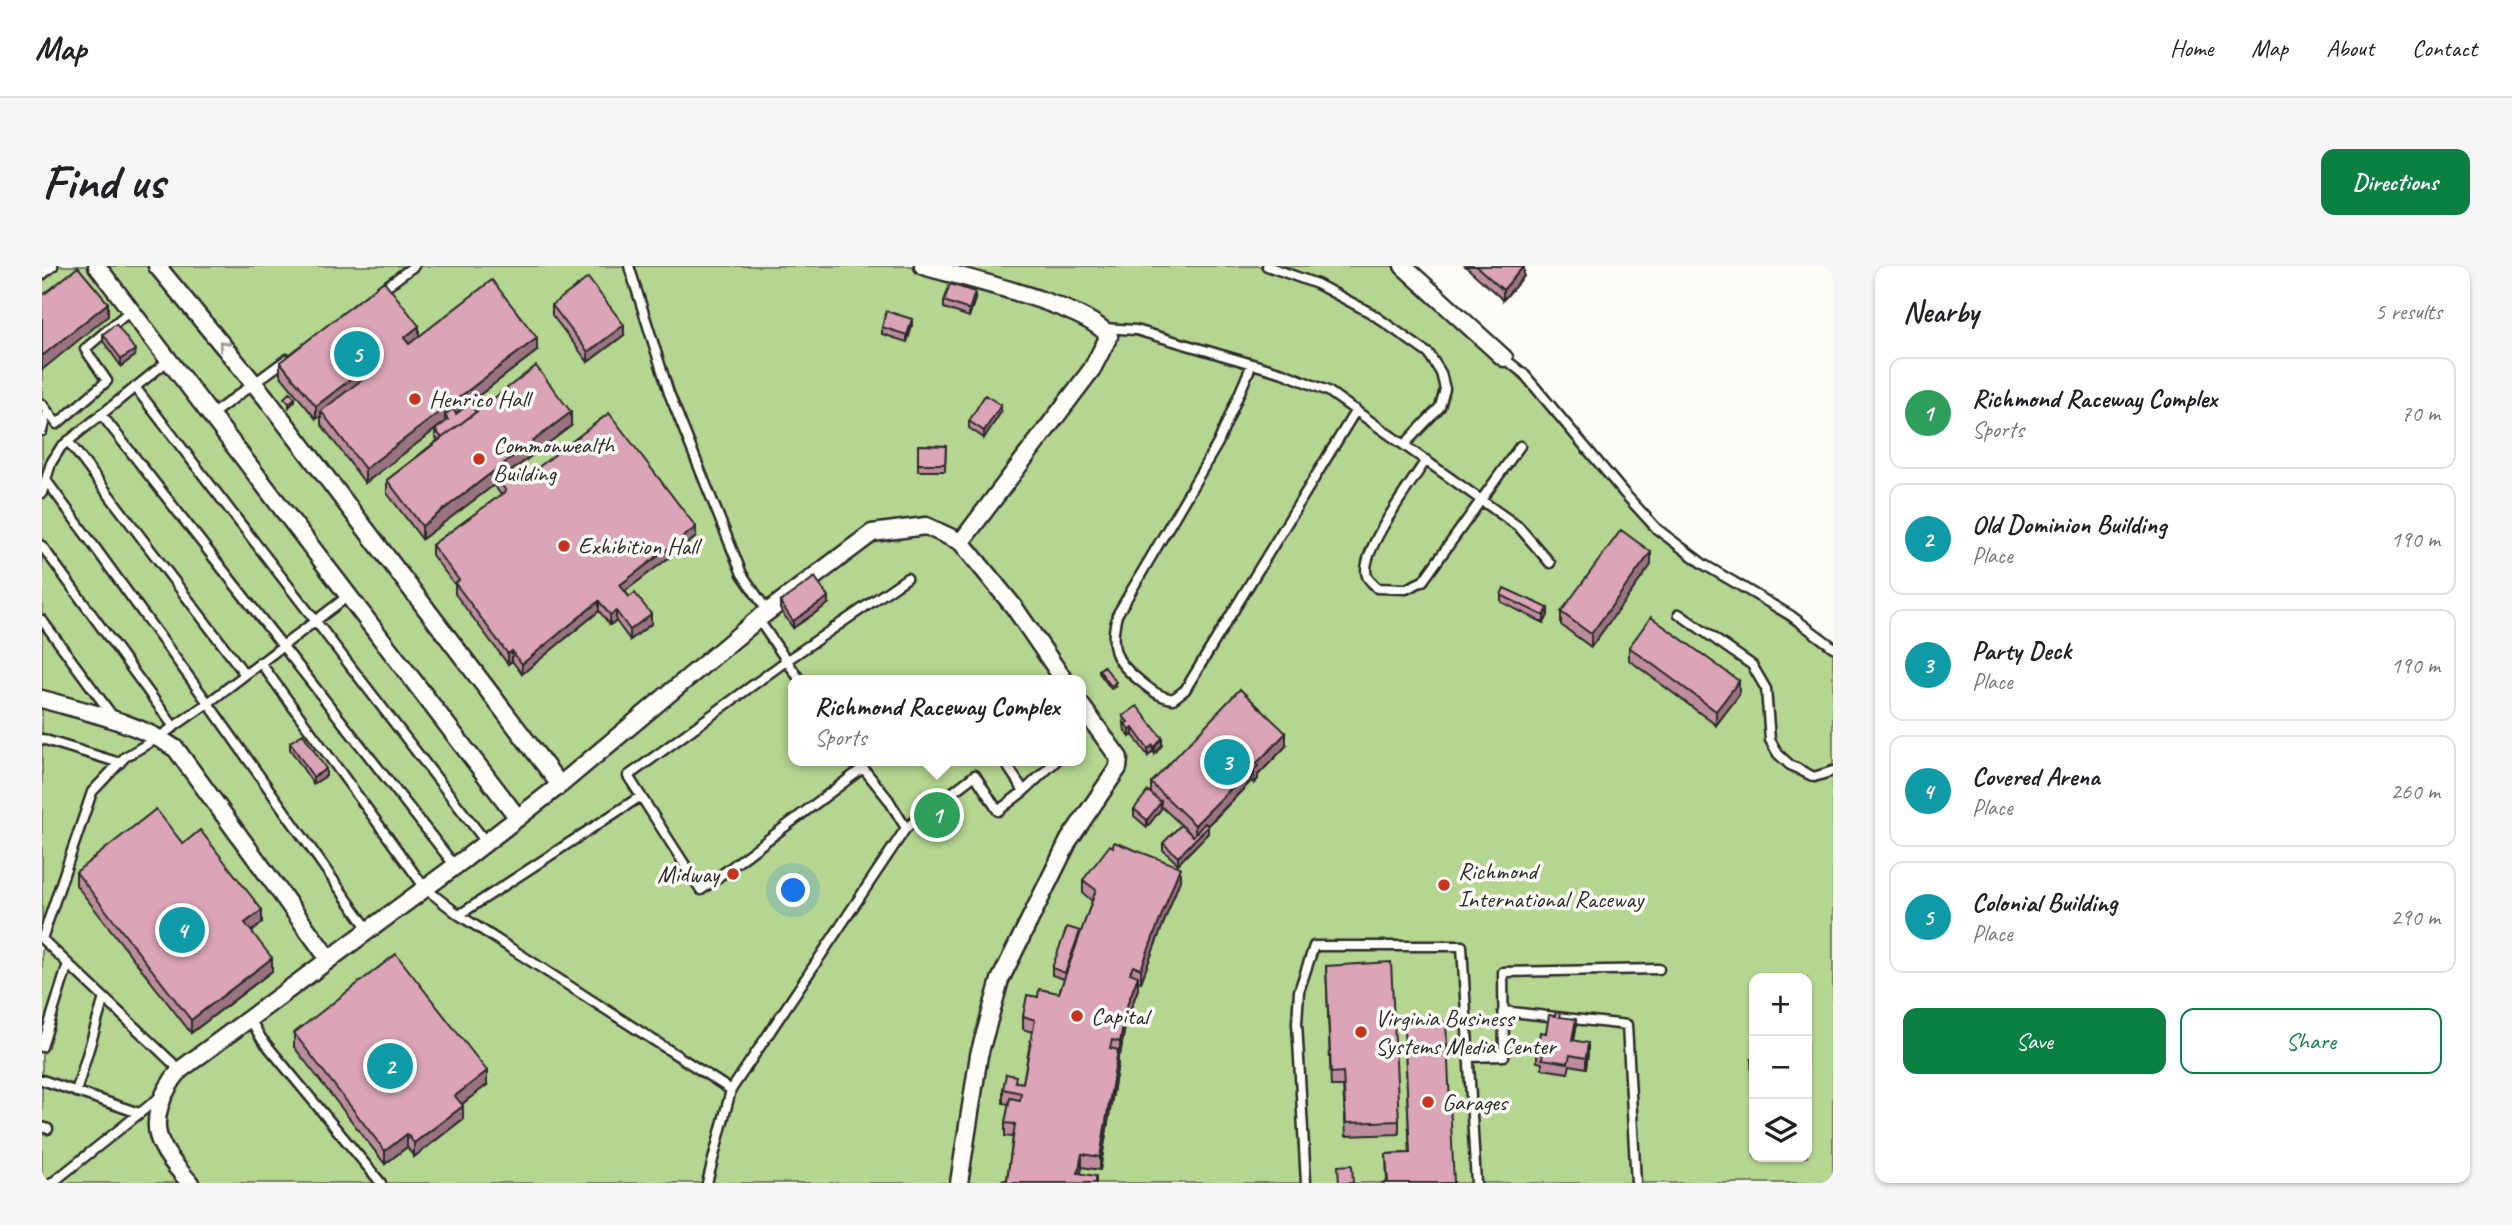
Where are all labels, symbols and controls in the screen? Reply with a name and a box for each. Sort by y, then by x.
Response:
text: Map [35,27,86,69]
text: Home [2170,33,2213,63]
text: Map [2251,33,2288,63]
text: About [2326,33,2374,63]
text: Contact [2412,33,2477,63]
button: Directions [2321,149,2470,215]
text: Find us [42,151,164,213]
text: Nearby [1903,293,1979,331]
text: 5 results [2375,297,2442,326]
pin: 5 [334,328,380,380]
one-way arrow [219,341,231,354]
text: Richmond Raceway Complex [1972,382,2217,415]
place label: Henrico Hall [429,384,534,414]
marker: Henrico Hall [407,391,423,407]
text: 1 [1923,399,1933,428]
text: 70 m [2401,399,2440,428]
text: Sports [1972,415,2024,444]
place label: Commonwealth Building [493,430,616,488]
marker: Commonwealth Building [471,451,487,467]
text: Old Dominion Building [1972,508,2166,541]
text: 2 [1923,525,1933,554]
text: 190 m [2391,525,2440,554]
place label: Exhibition Hall [578,531,702,561]
marker: Exhibition Hall [556,538,572,554]
text: Place [1972,541,2012,570]
text: Party Deck [1972,634,2071,667]
text: 3 [1923,651,1933,680]
text: 190 m [2391,651,2440,680]
text: Place [1972,667,2012,696]
popup [788,675,1086,766]
text: Richmond Raceway Complex [815,690,1059,723]
text: Sports [815,723,866,752]
pin: 3 [1204,736,1250,788]
text: Covered Arena [1972,760,2100,793]
text: 4 [1923,777,1933,806]
text: 260 m [2391,777,2440,806]
pin: 1 [914,789,960,841]
text: Place [1972,793,2012,822]
place label: Richmond International Raceway [1458,856,1645,914]
place label: Midway [657,859,721,889]
marker: Midway [725,866,741,882]
your location [776,873,810,907]
marker: Richmond International Raceway [1436,877,1452,893]
text: Colonial Building [1972,886,2117,919]
text: 5 [1923,903,1933,932]
text: 290 m [2391,903,2440,932]
pin: 4 [159,904,205,956]
text: Place [1972,919,2012,948]
map controls [1749,973,1812,1162]
button: + [1749,973,1812,1036]
place label: Capital [1091,1001,1152,1031]
place label: Virginia Business Systems Media Center [1375,1003,1558,1061]
marker: Capital [1069,1008,1085,1024]
button: Save [1903,1008,2166,1074]
button: Share [2180,1008,2442,1074]
marker: Virginia Business Systems Media Center [1353,1024,1369,1040]
button: − [1749,1036,1812,1099]
pin: 2 [367,1040,413,1092]
place label: Garages [1442,1087,1509,1117]
marker: Garages [1420,1094,1436,1110]
button: layers [1749,1099,1812,1162]

